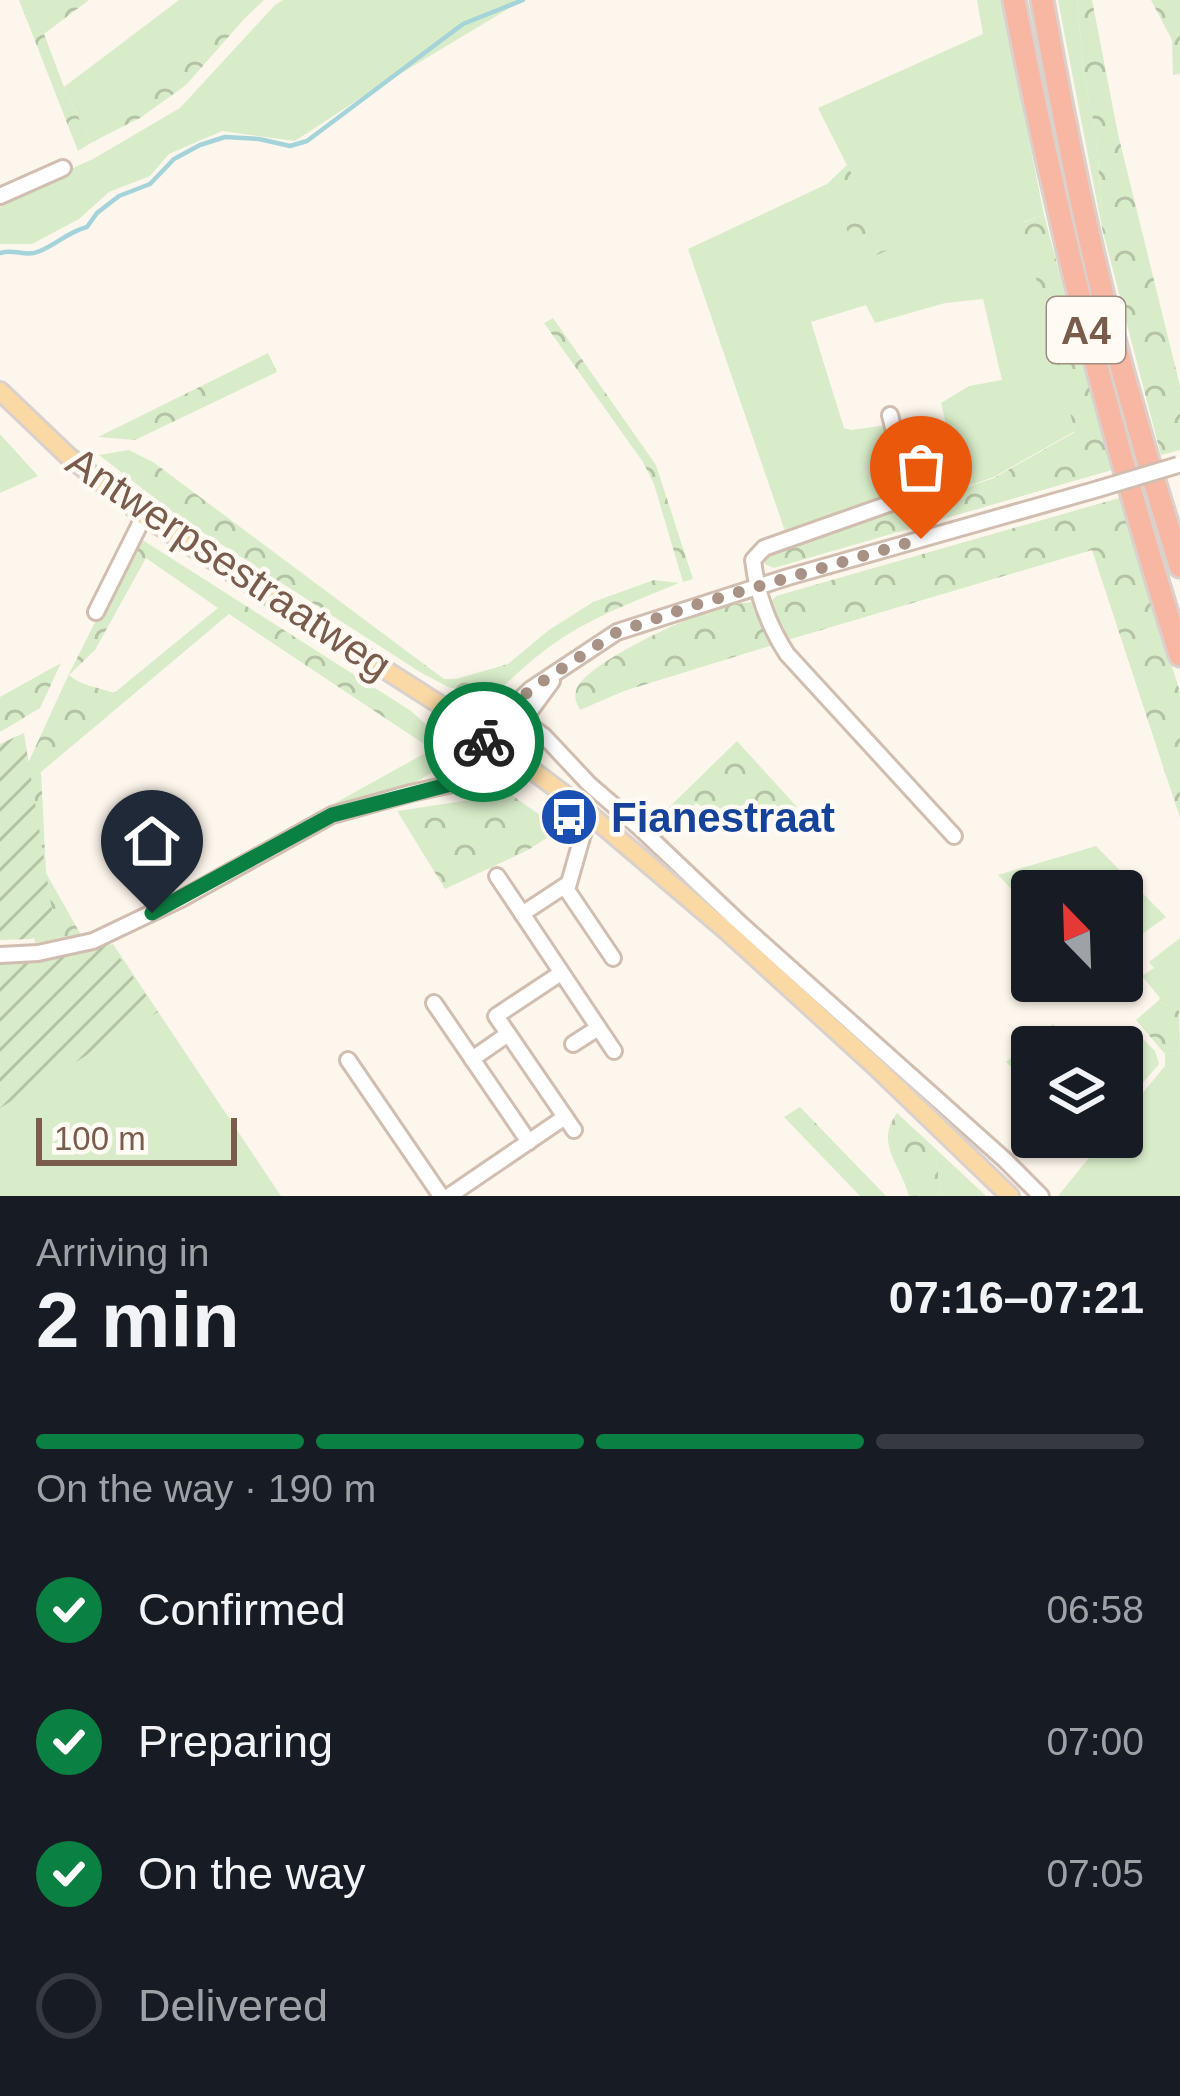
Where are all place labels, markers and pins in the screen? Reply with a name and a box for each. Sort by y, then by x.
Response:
pin [870,416,972,539]
bus stop icon: Fianestraat [538,786,600,848]
pin [101,790,203,913]
place label: Fianestraat [611,794,835,841]

